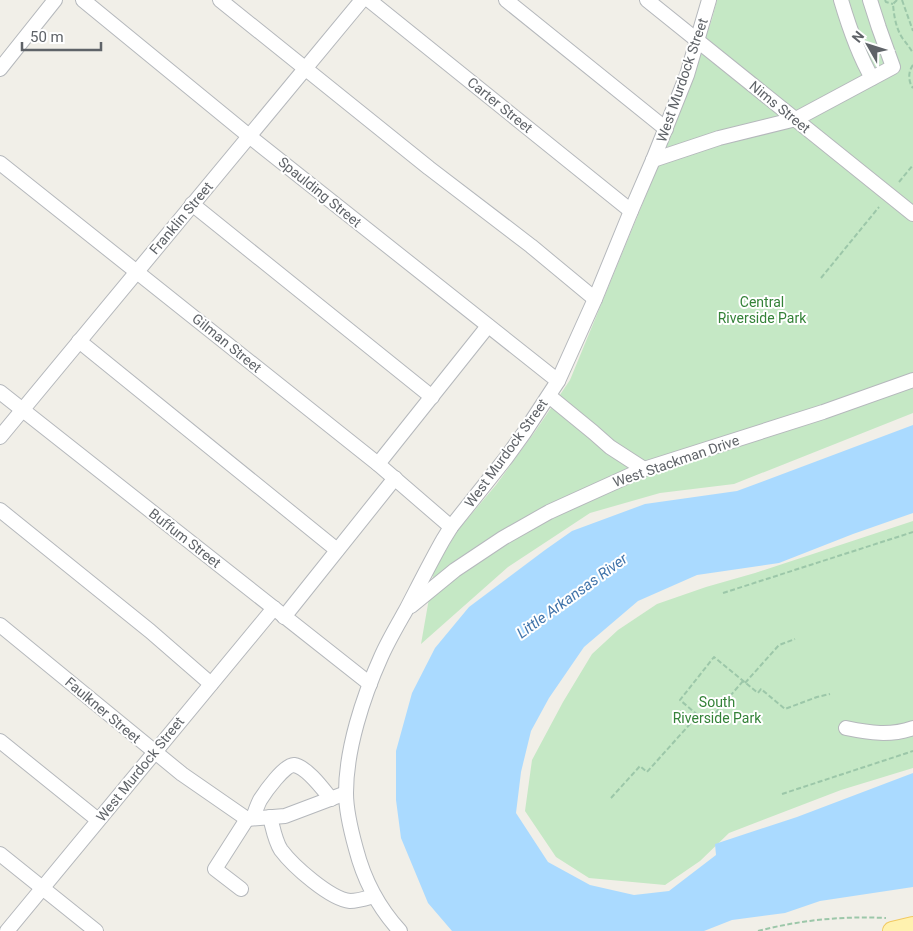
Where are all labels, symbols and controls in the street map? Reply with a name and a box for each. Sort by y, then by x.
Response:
street label: West Murdock Street [653,15,711,144]
scale bar [22,20,101,52]
north arrow [843,20,893,70]
text: 50 m [30,28,64,46]
text: N [849,28,867,46]
street label: Carter Street [464,74,536,136]
street label: Nims Street [746,78,814,137]
street label: Spaulding Street [275,154,365,231]
street label: Franklin Street [146,178,216,257]
park label: Central Riverside Park [718,294,807,326]
street label: Gilman Street [189,310,265,376]
street label: West Murdock Street [461,395,551,510]
street label: West Stackman Drive [611,432,741,490]
street label: Buffum Street [146,505,224,571]
water label: Little Arkansas River [513,549,632,642]
street label: Faulkner Street [62,674,144,746]
park label: South Riverside Park [673,694,762,726]
street label: West Murdock Street [93,713,187,825]

